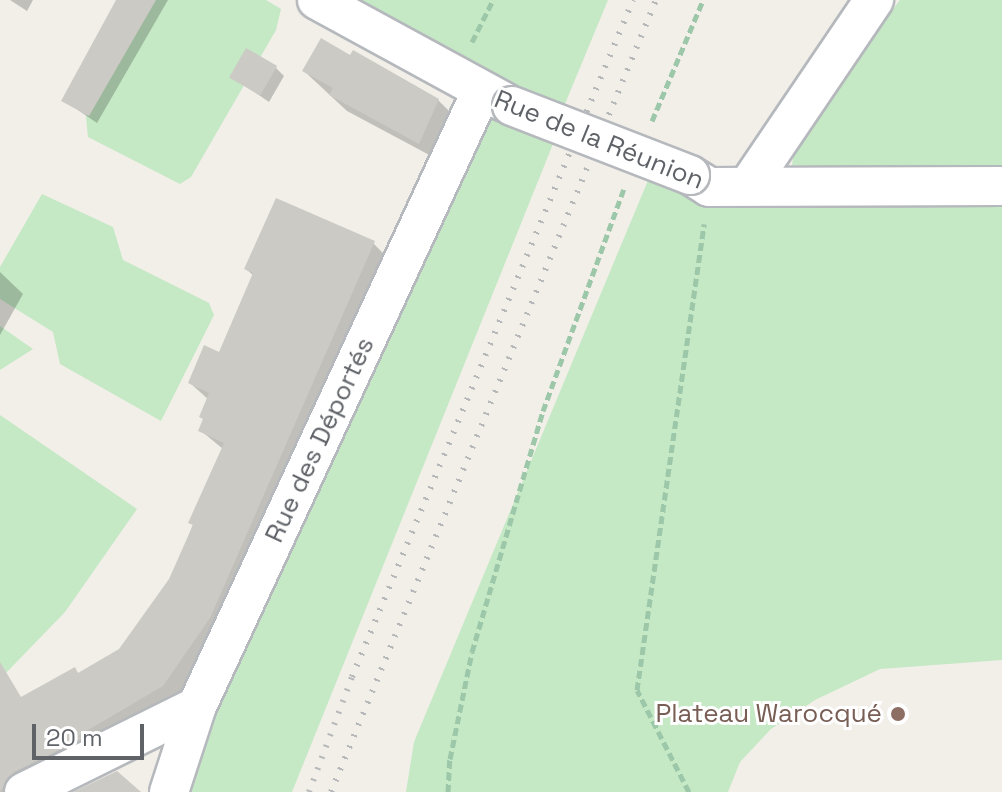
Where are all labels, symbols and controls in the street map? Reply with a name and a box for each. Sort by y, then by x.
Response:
street label: Rue de la Réunion [490,84,708,196]
street label: Rue des Déportés [259,332,381,548]
place label: Plateau Warocqué [655,698,882,730]
marker: Plateau Warocqué [889,705,907,723]
scale bar [36,708,148,758]
text: 20 m [46,722,103,753]

